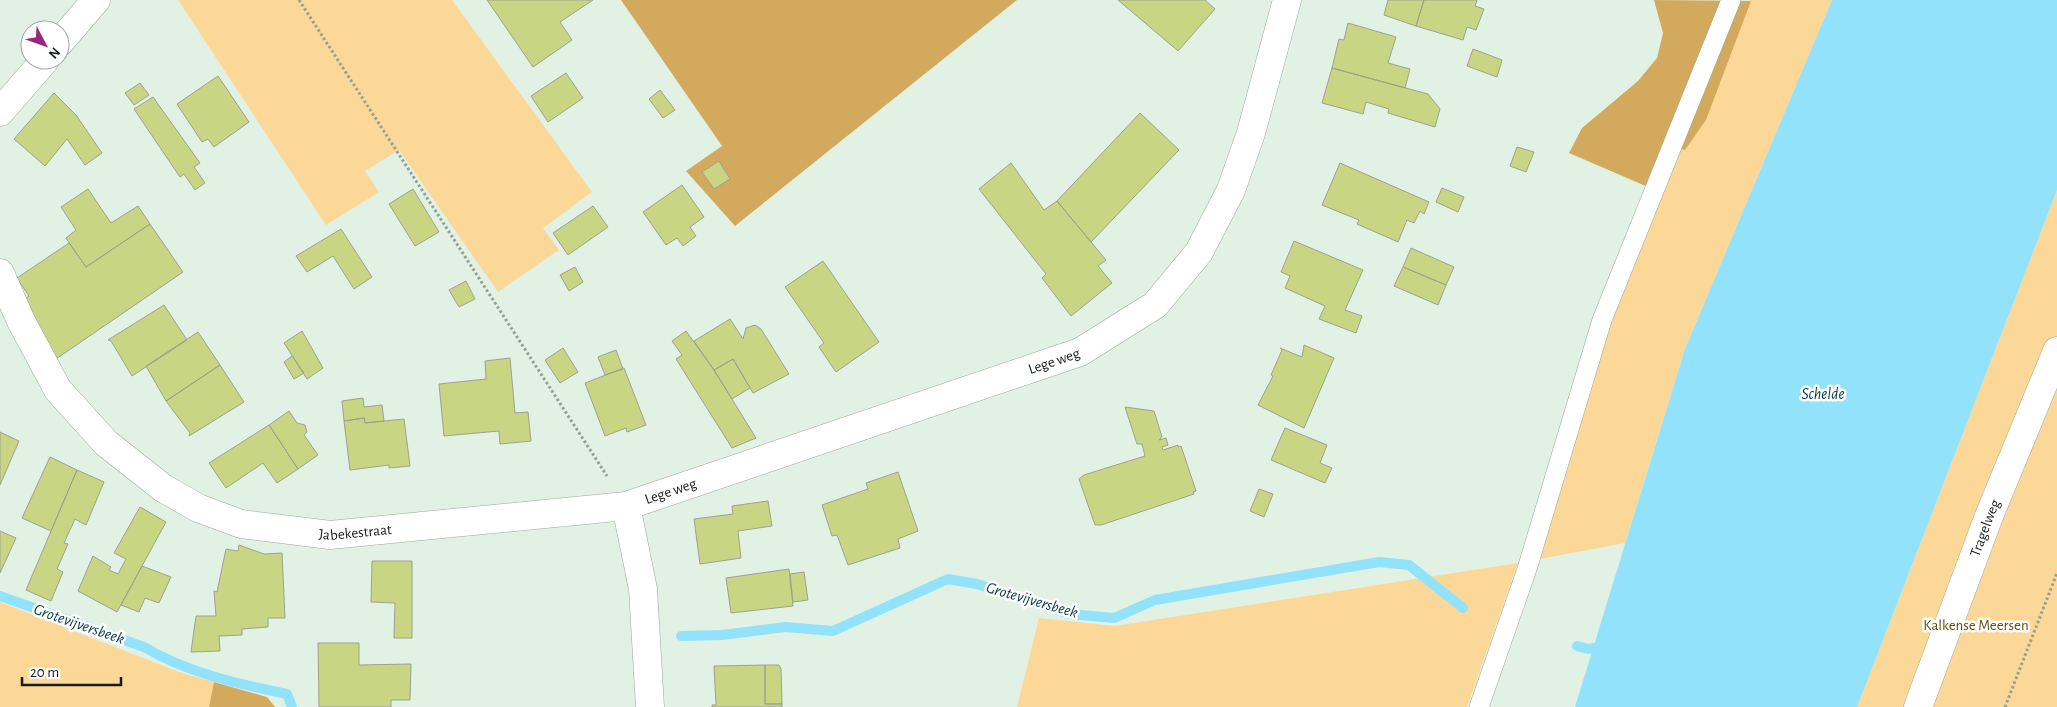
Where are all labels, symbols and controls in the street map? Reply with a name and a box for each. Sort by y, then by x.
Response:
north arrow [20,20,70,70]
text: N [46,45,63,61]
street label: Lege weg [1026,345,1082,377]
water label: Schelde [1802,386,1844,402]
street label: Lege weg [643,475,699,507]
street label: Tragelweg [1967,497,2003,559]
street label: Jabekestraat [318,521,393,542]
water label: Grotevijversbeek [984,579,1080,622]
water label: Grotevijversbeek [31,601,126,648]
park label: Kalkense Meersen [1923,618,2029,633]
scale bar [22,654,121,686]
text: 20 m [30,665,59,680]

